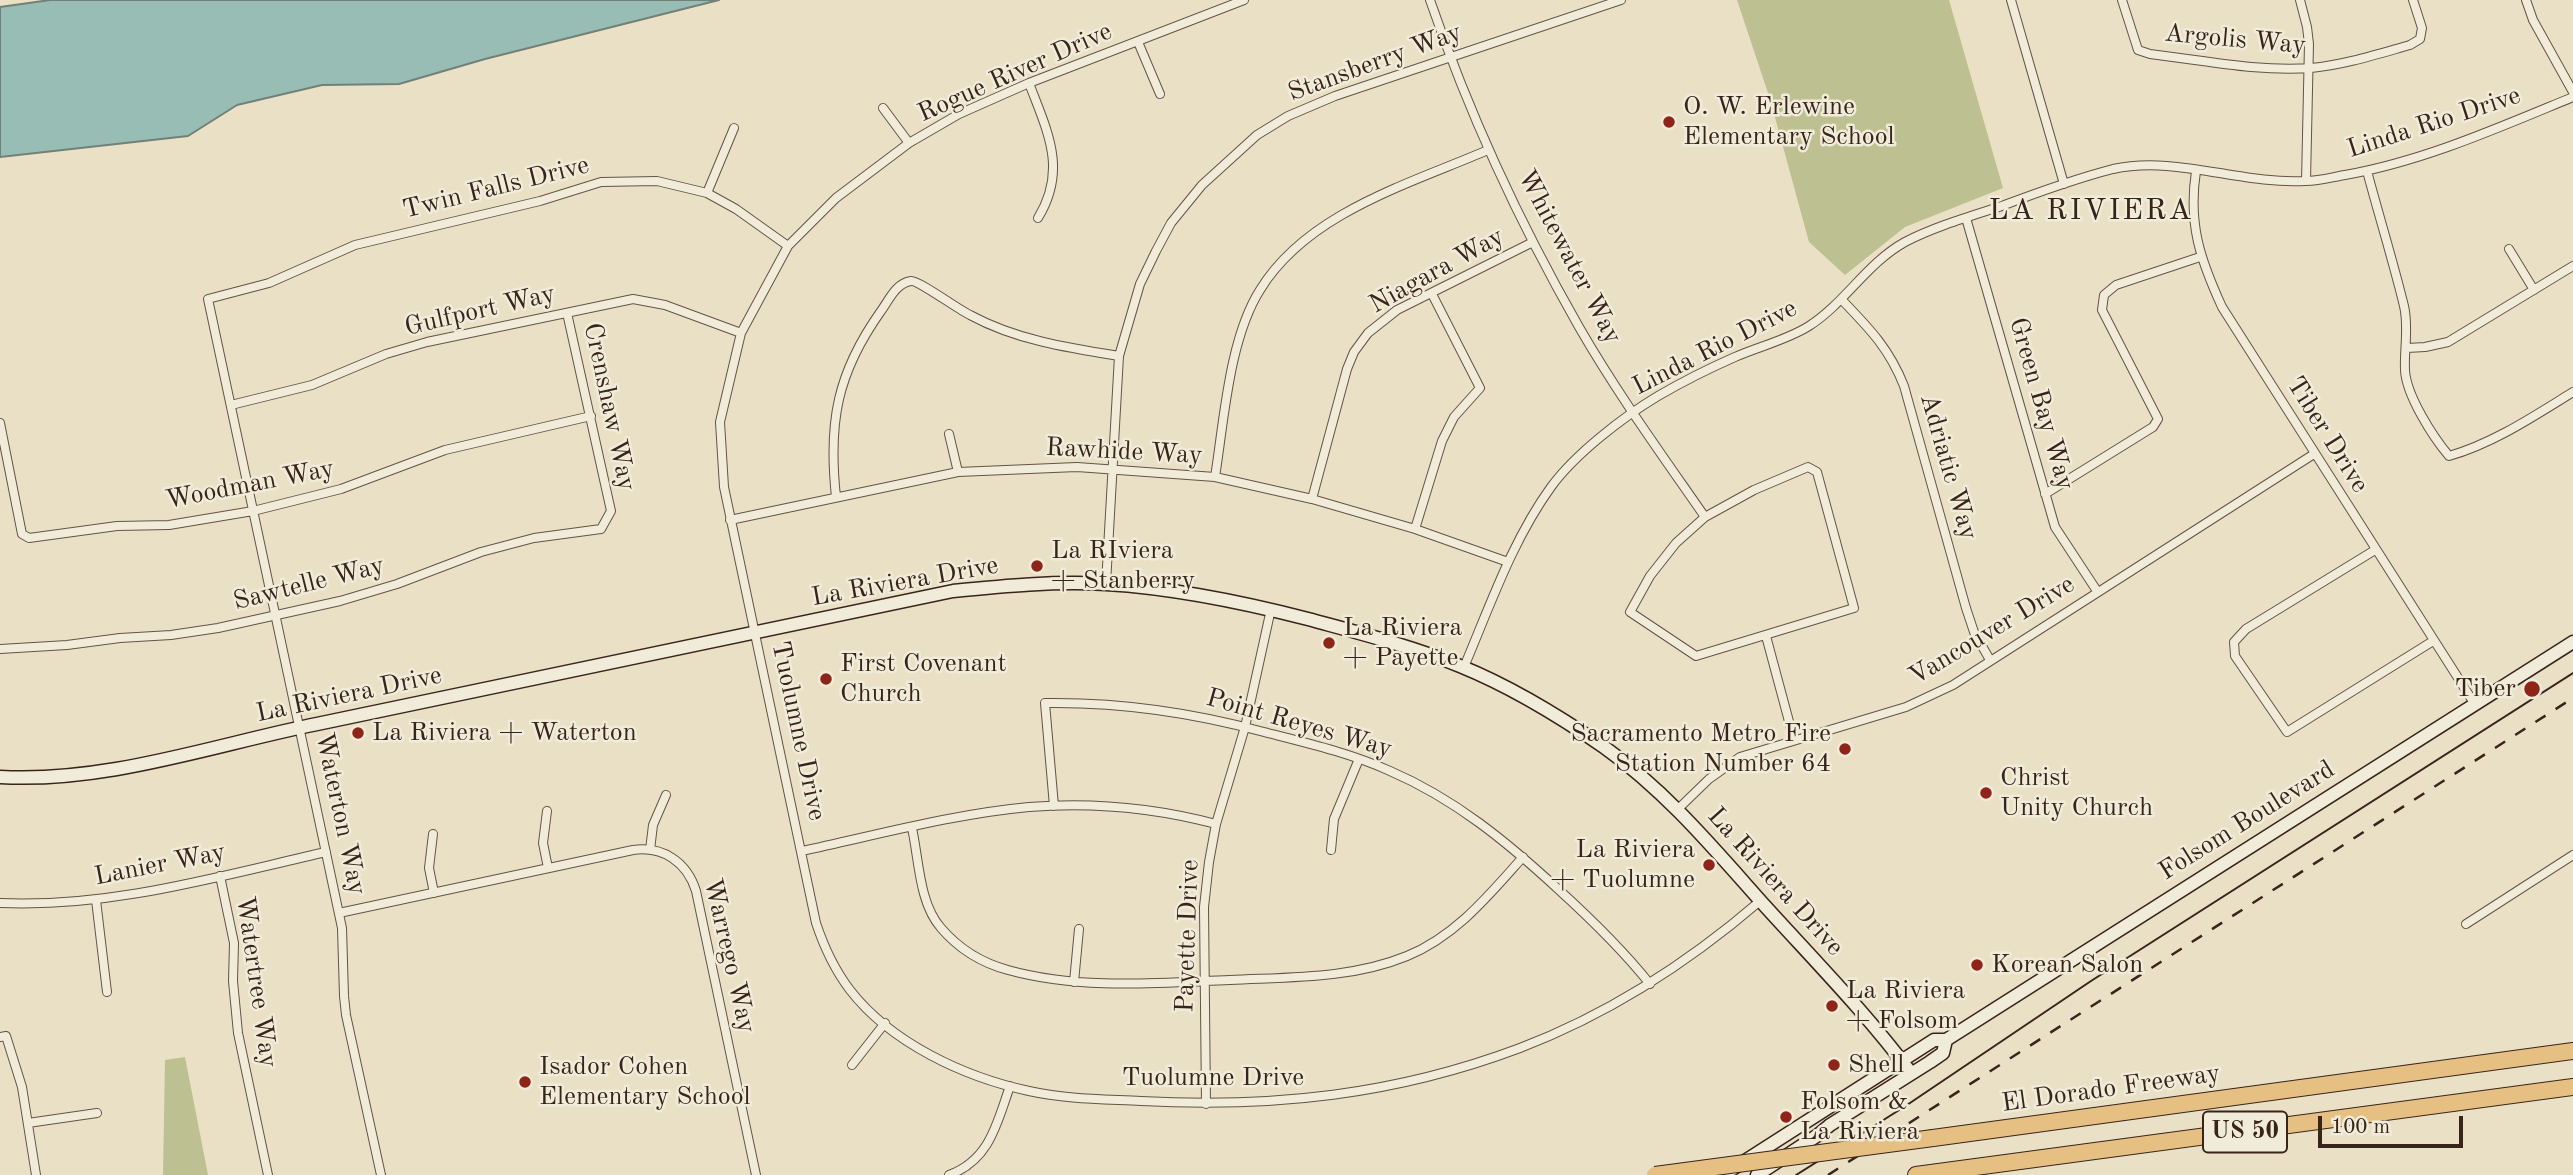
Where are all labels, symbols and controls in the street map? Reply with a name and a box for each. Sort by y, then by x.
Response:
street label: Rogue River Drive [913,16,1117,130]
street label: Stansberry Way [1284,17,1466,109]
street label: Argolis Way [2163,18,2307,62]
street label: Linda Rio Drive [2343,80,2525,166]
place label: O. W. Erlewine Elementary School [1683,91,1895,152]
marker: O. W. Erlewine Elementary School [1661,114,1677,130]
street label: Twin Falls Drive [400,150,592,226]
street label: Whitewater Way [1510,164,1628,350]
district label: LA RIVIERA [1990,193,2192,229]
street label: Niagara Way [1364,221,1510,321]
street label: Gulfport Way [402,279,558,343]
street label: Linda Rio Drive [1628,293,1802,403]
street label: Green Bay Way [2001,314,2081,494]
street label: Crenshaw Way [576,320,642,494]
street label: Tiber Drive [2279,371,2375,499]
street label: Adriatic Way [1912,390,1984,544]
street label: Rawhide Way [1045,432,1203,472]
street label: Woodman Way [163,453,337,517]
place label: La RIviera + Stanberry [1051,535,1195,596]
street label: Sawtelle Way [230,550,388,618]
street label: La Riviera Drive [809,550,1001,614]
marker: La RIviera + Stanberry [1029,558,1045,574]
street label: Vancouver Drive [1903,569,2081,693]
place label: La Riviera + Payette [1343,612,1462,674]
marker: La Riviera + Payette [1321,635,1337,651]
street label: Tuolumne Drive [764,638,832,824]
place label: First Covenant Church [840,648,1007,710]
street label: La Riviera Drive [253,660,445,730]
marker: First Covenant Church [818,671,834,687]
place label: Tiber [2454,673,2516,705]
marker: Tiber [2522,679,2542,699]
street label: Point Reyes Way [1202,683,1396,765]
place label: La Riviera + Waterton [372,717,637,749]
place label: Sacramento Metro Fire Station Number 64 [1570,718,1831,780]
marker: La Riviera + Waterton [350,725,366,741]
street label: Waterton Way [308,730,372,898]
marker: Sacramento Metro Fire Station Number 64 [1837,741,1853,757]
street label: Folsom Boulevard [2153,754,2341,888]
place label: Christ Unity Church [2000,762,2153,824]
marker: Christ Unity Church [1978,785,1994,801]
street label: La Riviera Drive [1700,801,1850,963]
place label: La Riviera + Tuolumne [1550,834,1695,896]
street label: Lanier Way [92,837,228,893]
marker: La Riviera + Tuolumne [1701,857,1717,873]
street label: Payette Drive [1170,859,1206,1013]
street label: Warrego Way [696,876,762,1036]
street label: Watertree Way [229,894,283,1070]
place label: Korean Salon [1991,949,2143,981]
marker: Korean Salon [1969,957,1985,973]
place label: La Riviera + Folsom [1846,975,1965,1036]
marker: La Riviera + Folsom [1824,998,1840,1014]
place label: Shell [1848,1049,1904,1081]
place label: Isador Cohen Elementary School [539,1051,751,1112]
marker: Shell [1826,1057,1842,1073]
street label: El Dorado Freeway [2000,1058,2222,1120]
street label: Tuolumne Drive [1122,1062,1304,1094]
marker: Isador Cohen Elementary School [517,1074,533,1090]
place label: Folsom & La Riviera [1800,1086,1919,1148]
scale bar [2321,1102,2466,1146]
marker: Folsom & La Riviera [1778,1109,1794,1125]
road number: US 50 [2203,1112,2287,1152]
text: 100 m [2331,1117,2390,1138]

